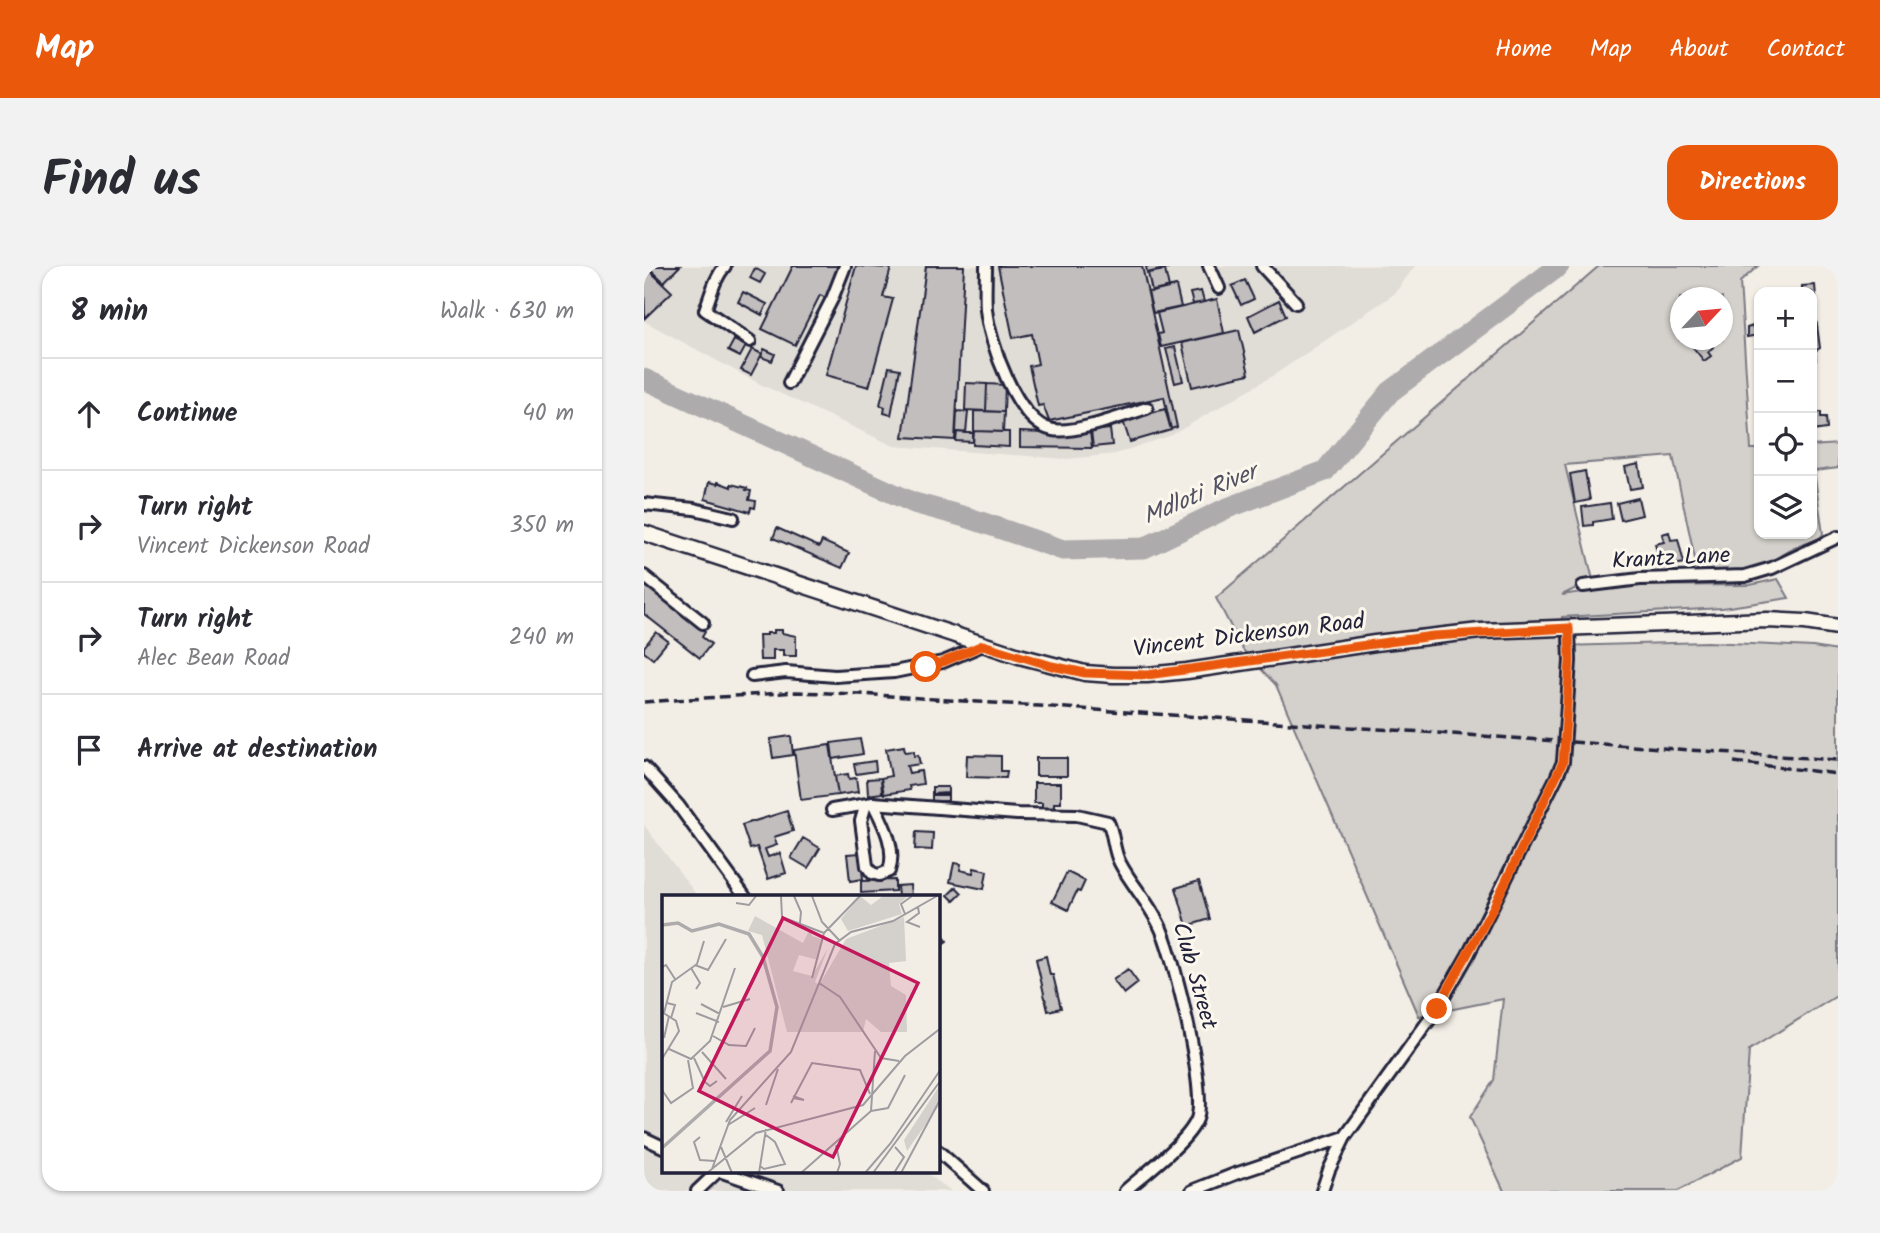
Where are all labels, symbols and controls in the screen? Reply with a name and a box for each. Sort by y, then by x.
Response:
text: Map [35,23,95,76]
text: Home [1495,30,1552,69]
text: Map [1590,30,1632,69]
text: About [1670,30,1728,69]
text: Contact [1766,30,1845,69]
text: Find us [42,143,200,221]
button: Directions [1667,145,1838,220]
north arrow [1670,287,1733,350]
map controls [1754,287,1817,539]
button: + [1754,287,1817,350]
text: 8 min [70,288,148,336]
text: Walk · 630 m [440,294,574,330]
button: − [1754,350,1817,413]
text: Continue [137,393,238,435]
icon: ahead [70,395,108,433]
text: 40 m [522,396,574,432]
button: locate [1754,413,1817,476]
water label: Mdloti River [1137,451,1268,537]
button: layers [1754,476,1817,539]
text: Turn right [137,487,253,529]
icon: right [70,507,108,545]
text: 350 m [509,508,574,544]
text: Vincent Dickenson Road [137,529,370,565]
street label: Krantz Lane [1611,538,1731,580]
text: Turn right [137,599,253,641]
street label: Vincent Dickenson Road [1131,604,1367,668]
icon: right [70,619,108,657]
text: 240 m [509,620,574,656]
text: Alec Bean Road [137,641,290,677]
route start [910,651,941,682]
text: Arrive at destination [137,729,377,771]
icon: arrive [70,731,108,769]
inset map [662,895,940,1174]
street label: Club Street [1162,918,1227,1035]
route end [1421,993,1452,1024]

